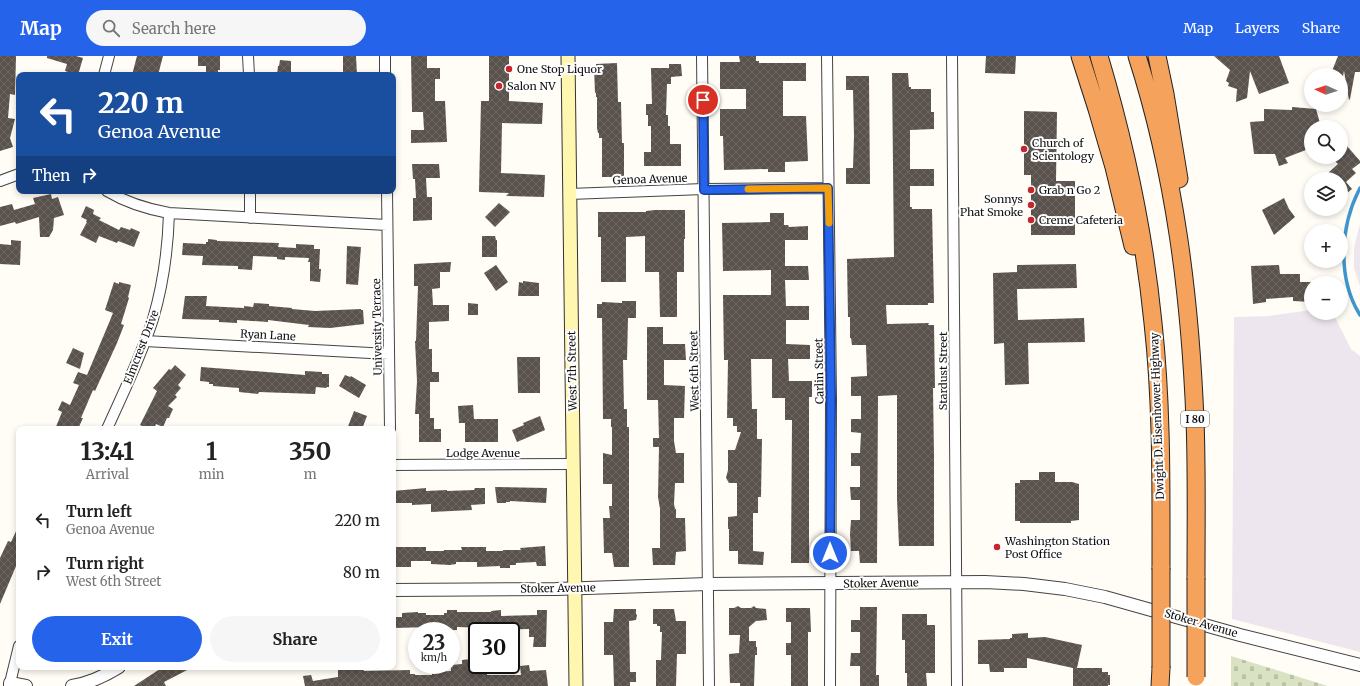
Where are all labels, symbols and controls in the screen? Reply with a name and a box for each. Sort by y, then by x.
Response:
search box [86,10,366,46]
text: Map [20,16,62,40]
icon: search [100,17,122,39]
text: Search here [132,19,216,38]
text: Map [1183,19,1213,37]
text: Layers [1235,19,1280,37]
text: Share [1302,19,1340,37]
place label: One Stop Liquor [517,62,602,76]
marker: One Stop Liquor [504,64,514,74]
north arrow [1304,68,1348,112]
map controls [1304,68,1348,320]
place label: Salon NV [507,79,556,93]
marker: Salon NV [494,81,504,91]
pin [686,83,720,117]
text: 220 m [98,85,184,121]
icon: left [32,88,84,140]
icon: arrive [692,89,714,111]
text: Genoa Avenue [98,120,221,143]
button: search [1304,120,1348,164]
place label: Church of Scientology [1032,136,1095,163]
marker: Church of Scientology [1019,144,1029,154]
icon: right [78,164,100,186]
text: Then [32,166,70,185]
street label: Genoa Avenue [612,171,688,187]
button: layers [1304,172,1348,216]
place label: Grab n Go 2 [1039,183,1100,197]
marker: Grab n Go 2 [1026,185,1036,195]
place label: Sonnys Phat Smoke [960,192,1023,219]
marker: Sonnys Phat Smoke [1026,200,1036,210]
place label: Creme Cafeteria [1039,213,1123,227]
marker: Creme Cafeteria [1026,215,1036,225]
button: + [1304,224,1348,268]
button: − [1304,276,1348,320]
street label: University Terrace [369,278,385,376]
street label: Elmcrest Drive [120,308,162,386]
street label: Ryan Lane [240,327,296,343]
street label: West 7th Street [564,330,580,412]
street label: West 6th Street [686,330,702,412]
street label: Stardust Street [936,331,950,410]
street label: Dwight D. Eisenhower Highway [1147,332,1167,500]
street label: Carlin Street [811,337,827,404]
road number: I 80 [1181,411,1209,427]
text: 13:41 [81,436,134,467]
text: 1 [206,436,217,467]
text: 350 [289,436,331,467]
street label: Lodge Avenue [446,446,520,460]
text: Arrival [86,466,129,483]
text: min [199,466,224,483]
text: m [304,466,317,483]
text: Turn left [66,502,132,521]
icon: left [32,509,54,531]
text: 220 m [335,511,380,530]
text: Genoa Avenue [66,521,155,538]
position arrow [809,532,851,574]
place label: Washington Station Post Office [1004,534,1111,561]
marker: Washington Station Post Office [992,542,1002,552]
text: Turn right [66,554,144,573]
icon: right [32,561,54,583]
text: 80 m [343,563,380,582]
text: West 6th Street [66,573,161,590]
street label: Stoker Avenue [843,575,919,591]
street label: Stoker Avenue [520,580,596,596]
street label: Stoker Avenue [1163,606,1239,640]
button: Exit [32,616,202,662]
button: Share [210,616,380,662]
speed limit sign: 30 [468,622,520,674]
text: 23 [423,630,445,655]
text: km/h [421,651,447,664]

